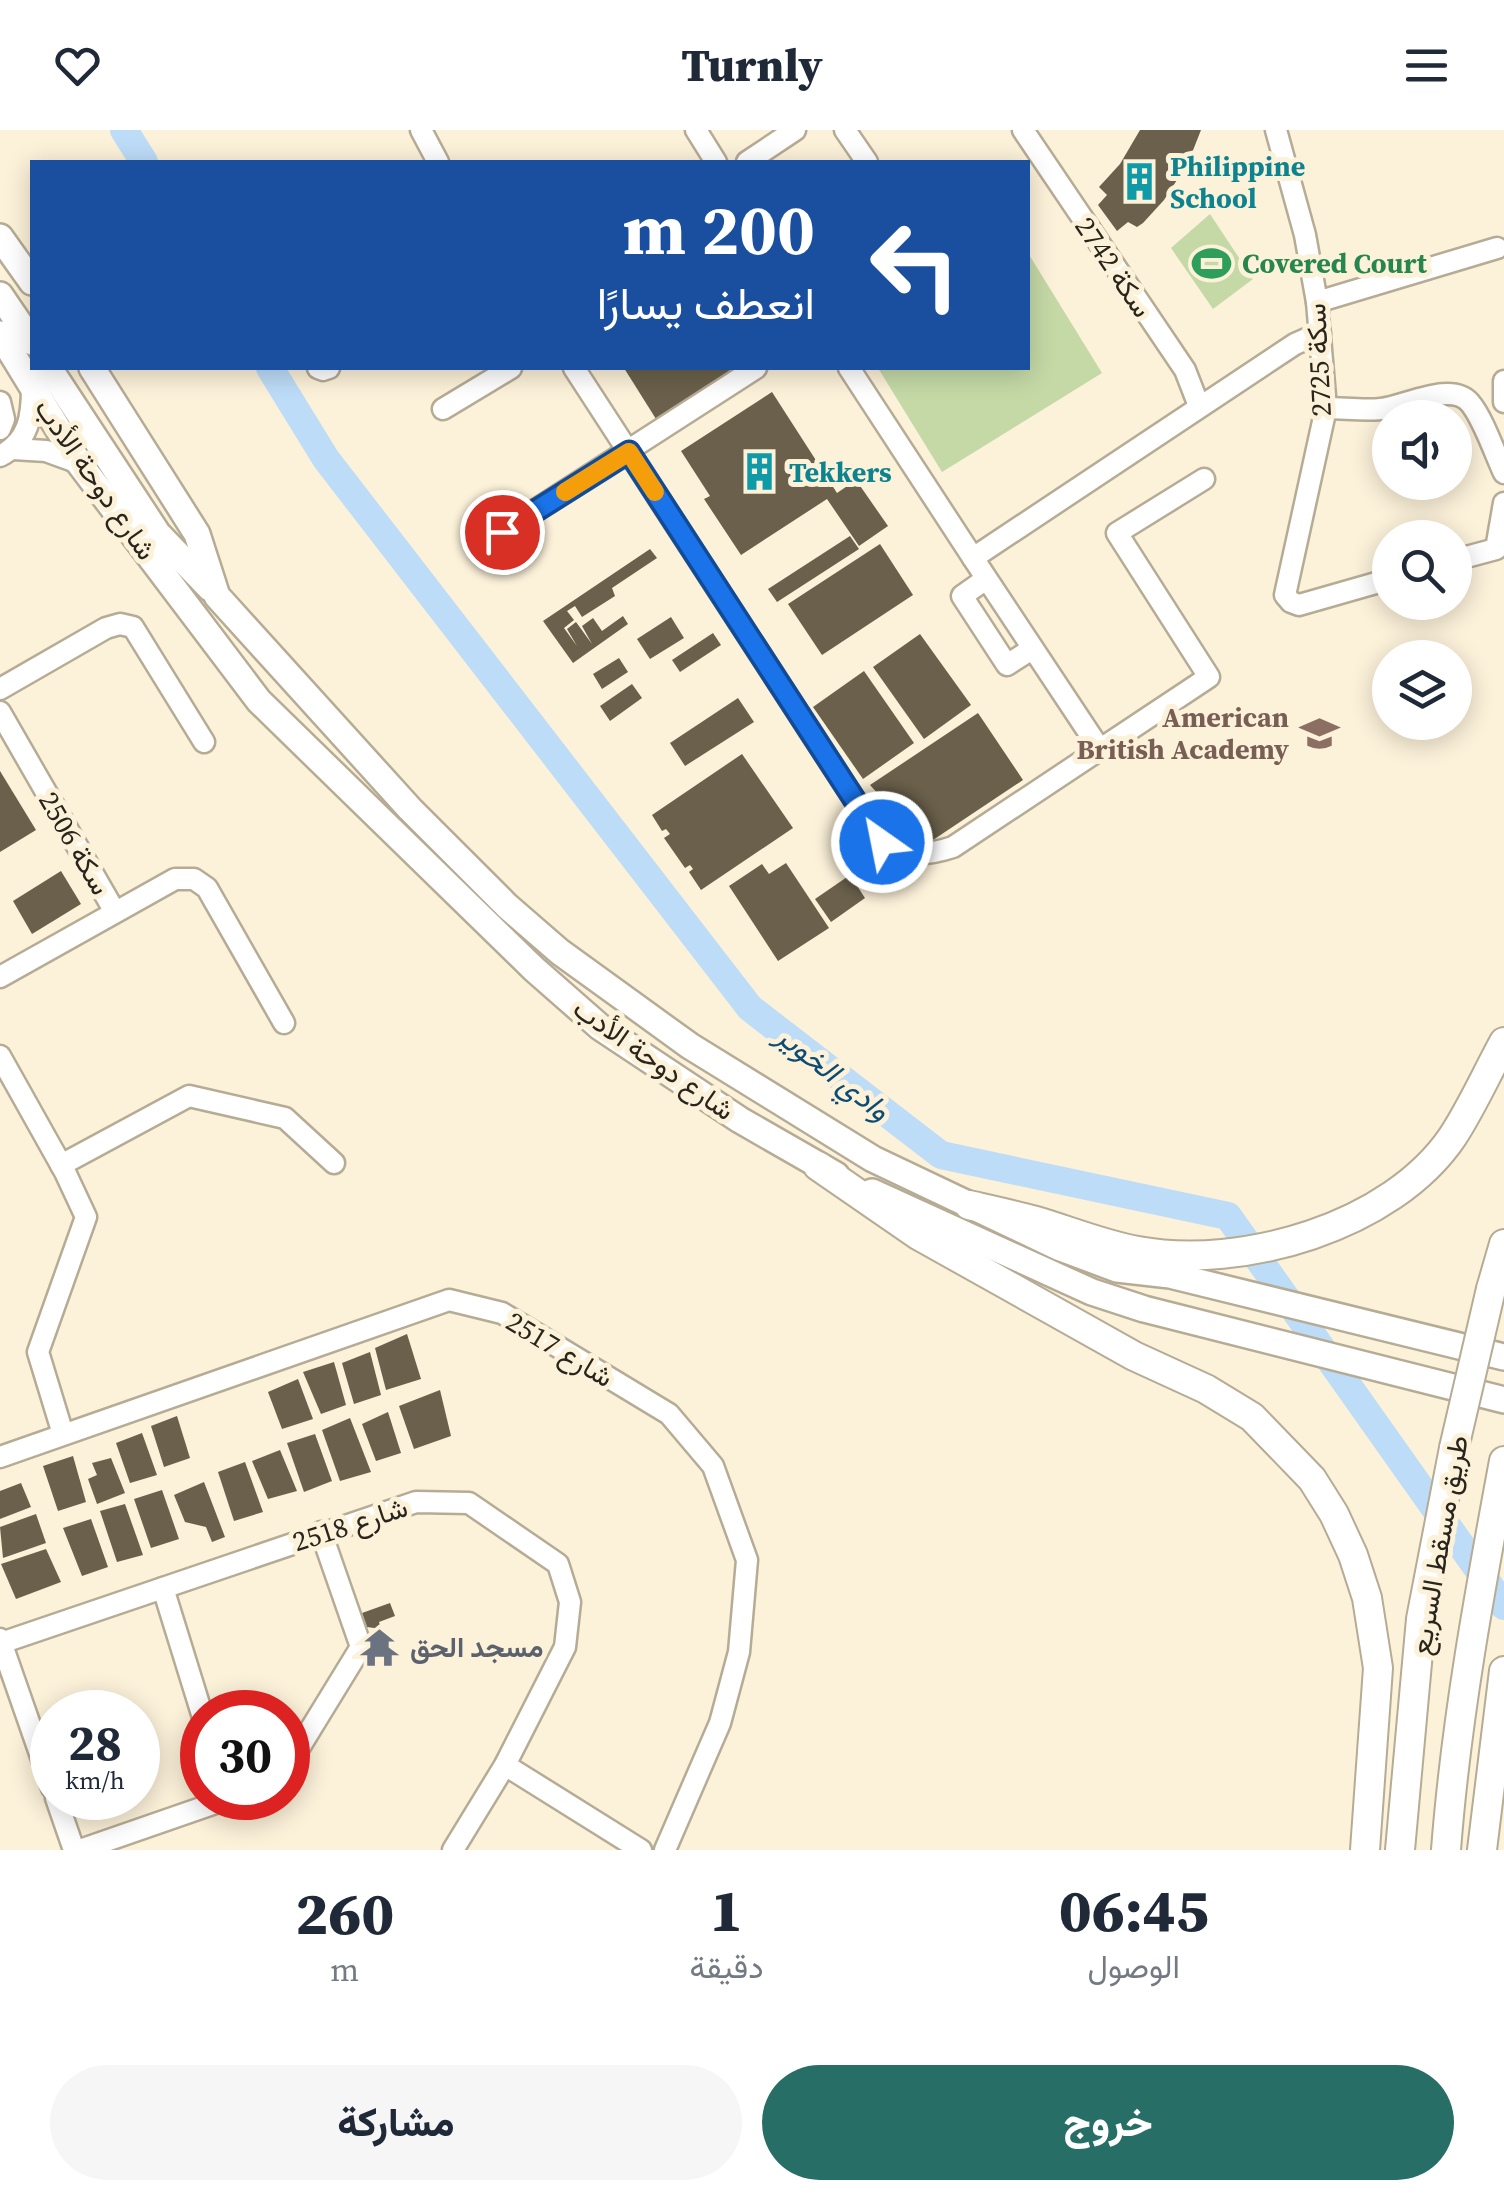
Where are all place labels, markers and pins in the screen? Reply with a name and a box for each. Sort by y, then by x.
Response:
place label: Philippine School [1170,147,1305,217]
building icon: Philippine School [1119,161,1161,203]
sports icon: Covered Court [1191,242,1233,284]
place label: Covered Court [1242,244,1428,282]
building icon: Tekkers [738,451,780,493]
place label: Tekkers [789,453,892,491]
pin [460,490,545,575]
place label: American British Academy [1076,698,1289,768]
school or university icon: American British Academy [1298,712,1340,754]
temple icon: مسجد الحق [359,1626,401,1668]
place label: مسجد الحق [410,1628,543,1666]

